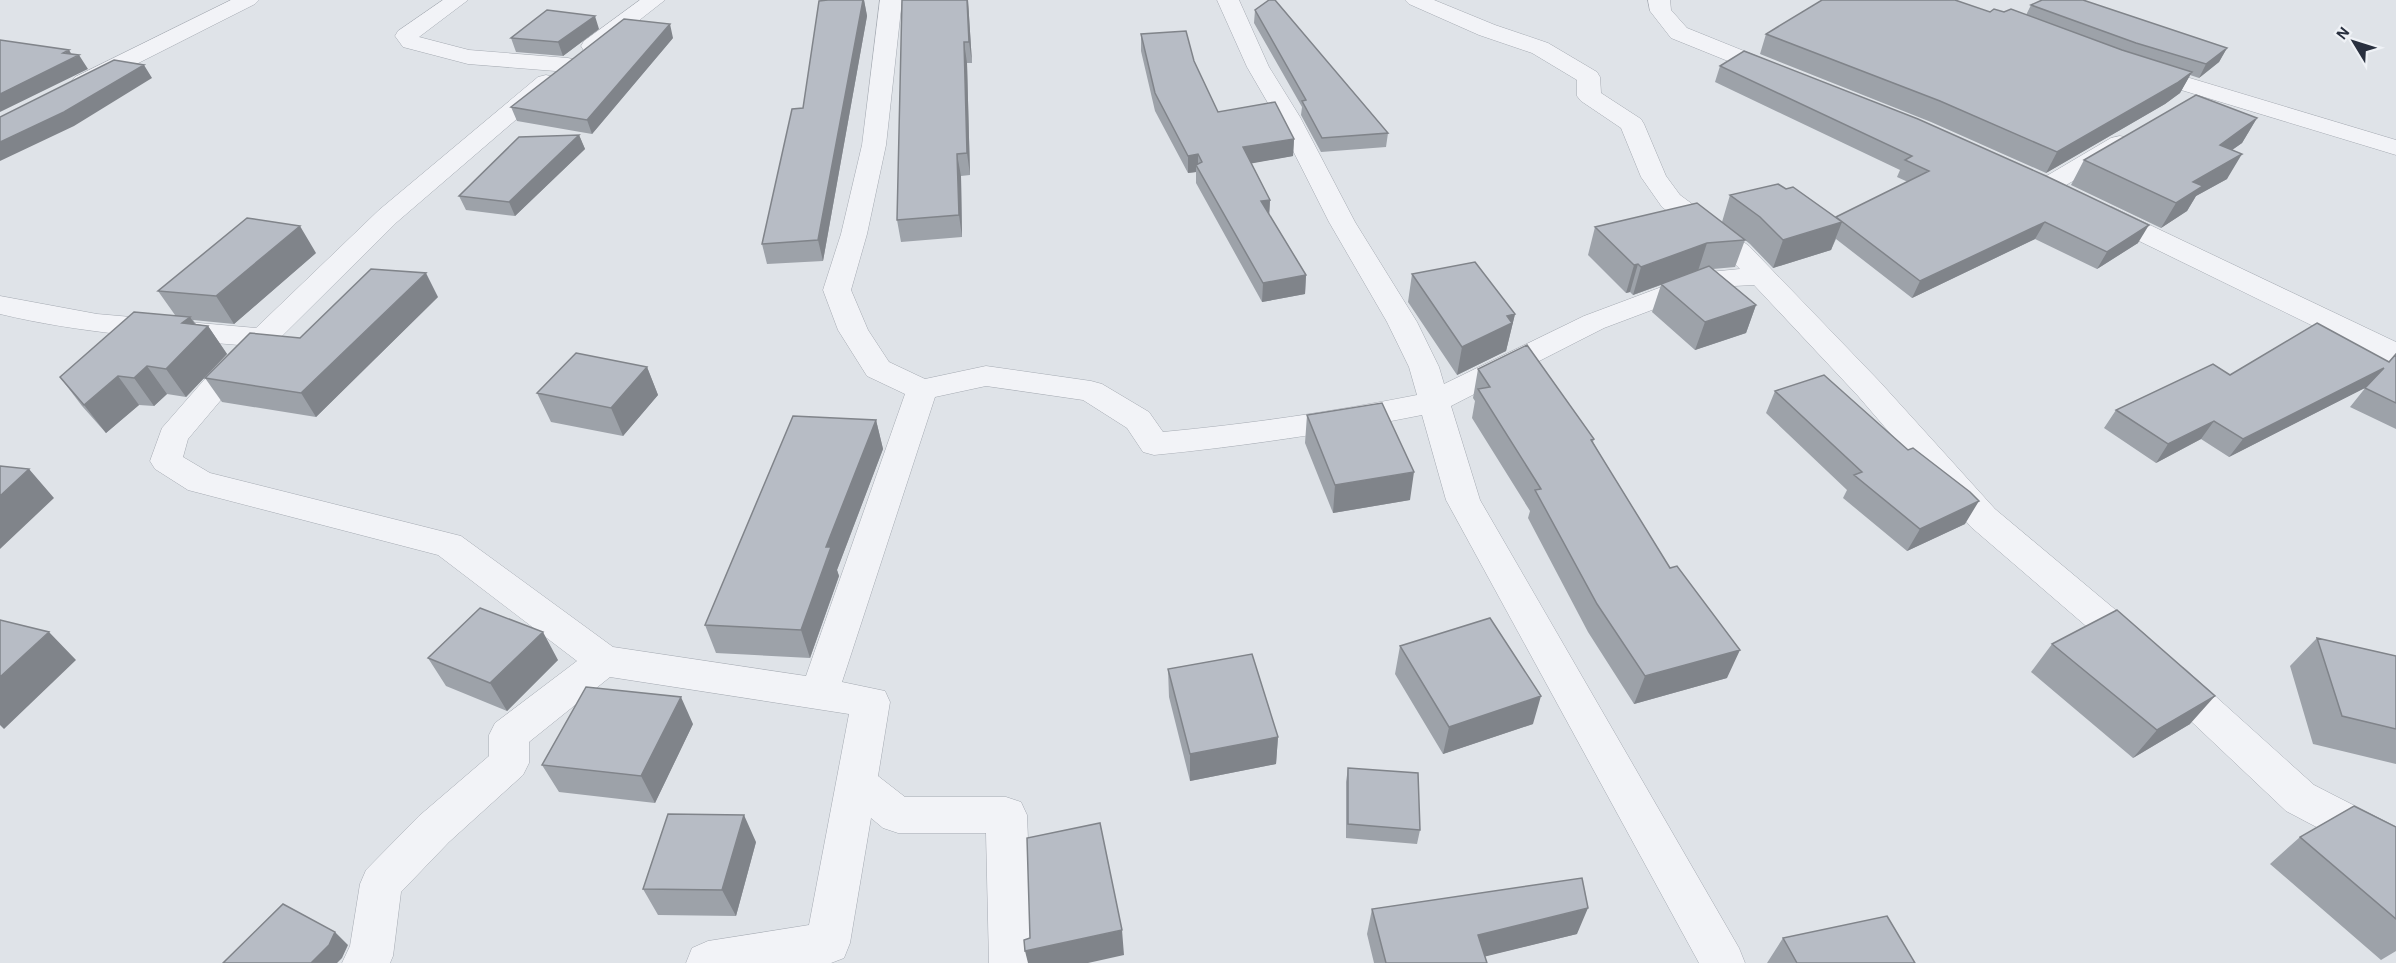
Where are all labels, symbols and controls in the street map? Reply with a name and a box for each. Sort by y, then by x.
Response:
north arrow [2324,12,2384,72]
text: N [2333,24,2353,43]

